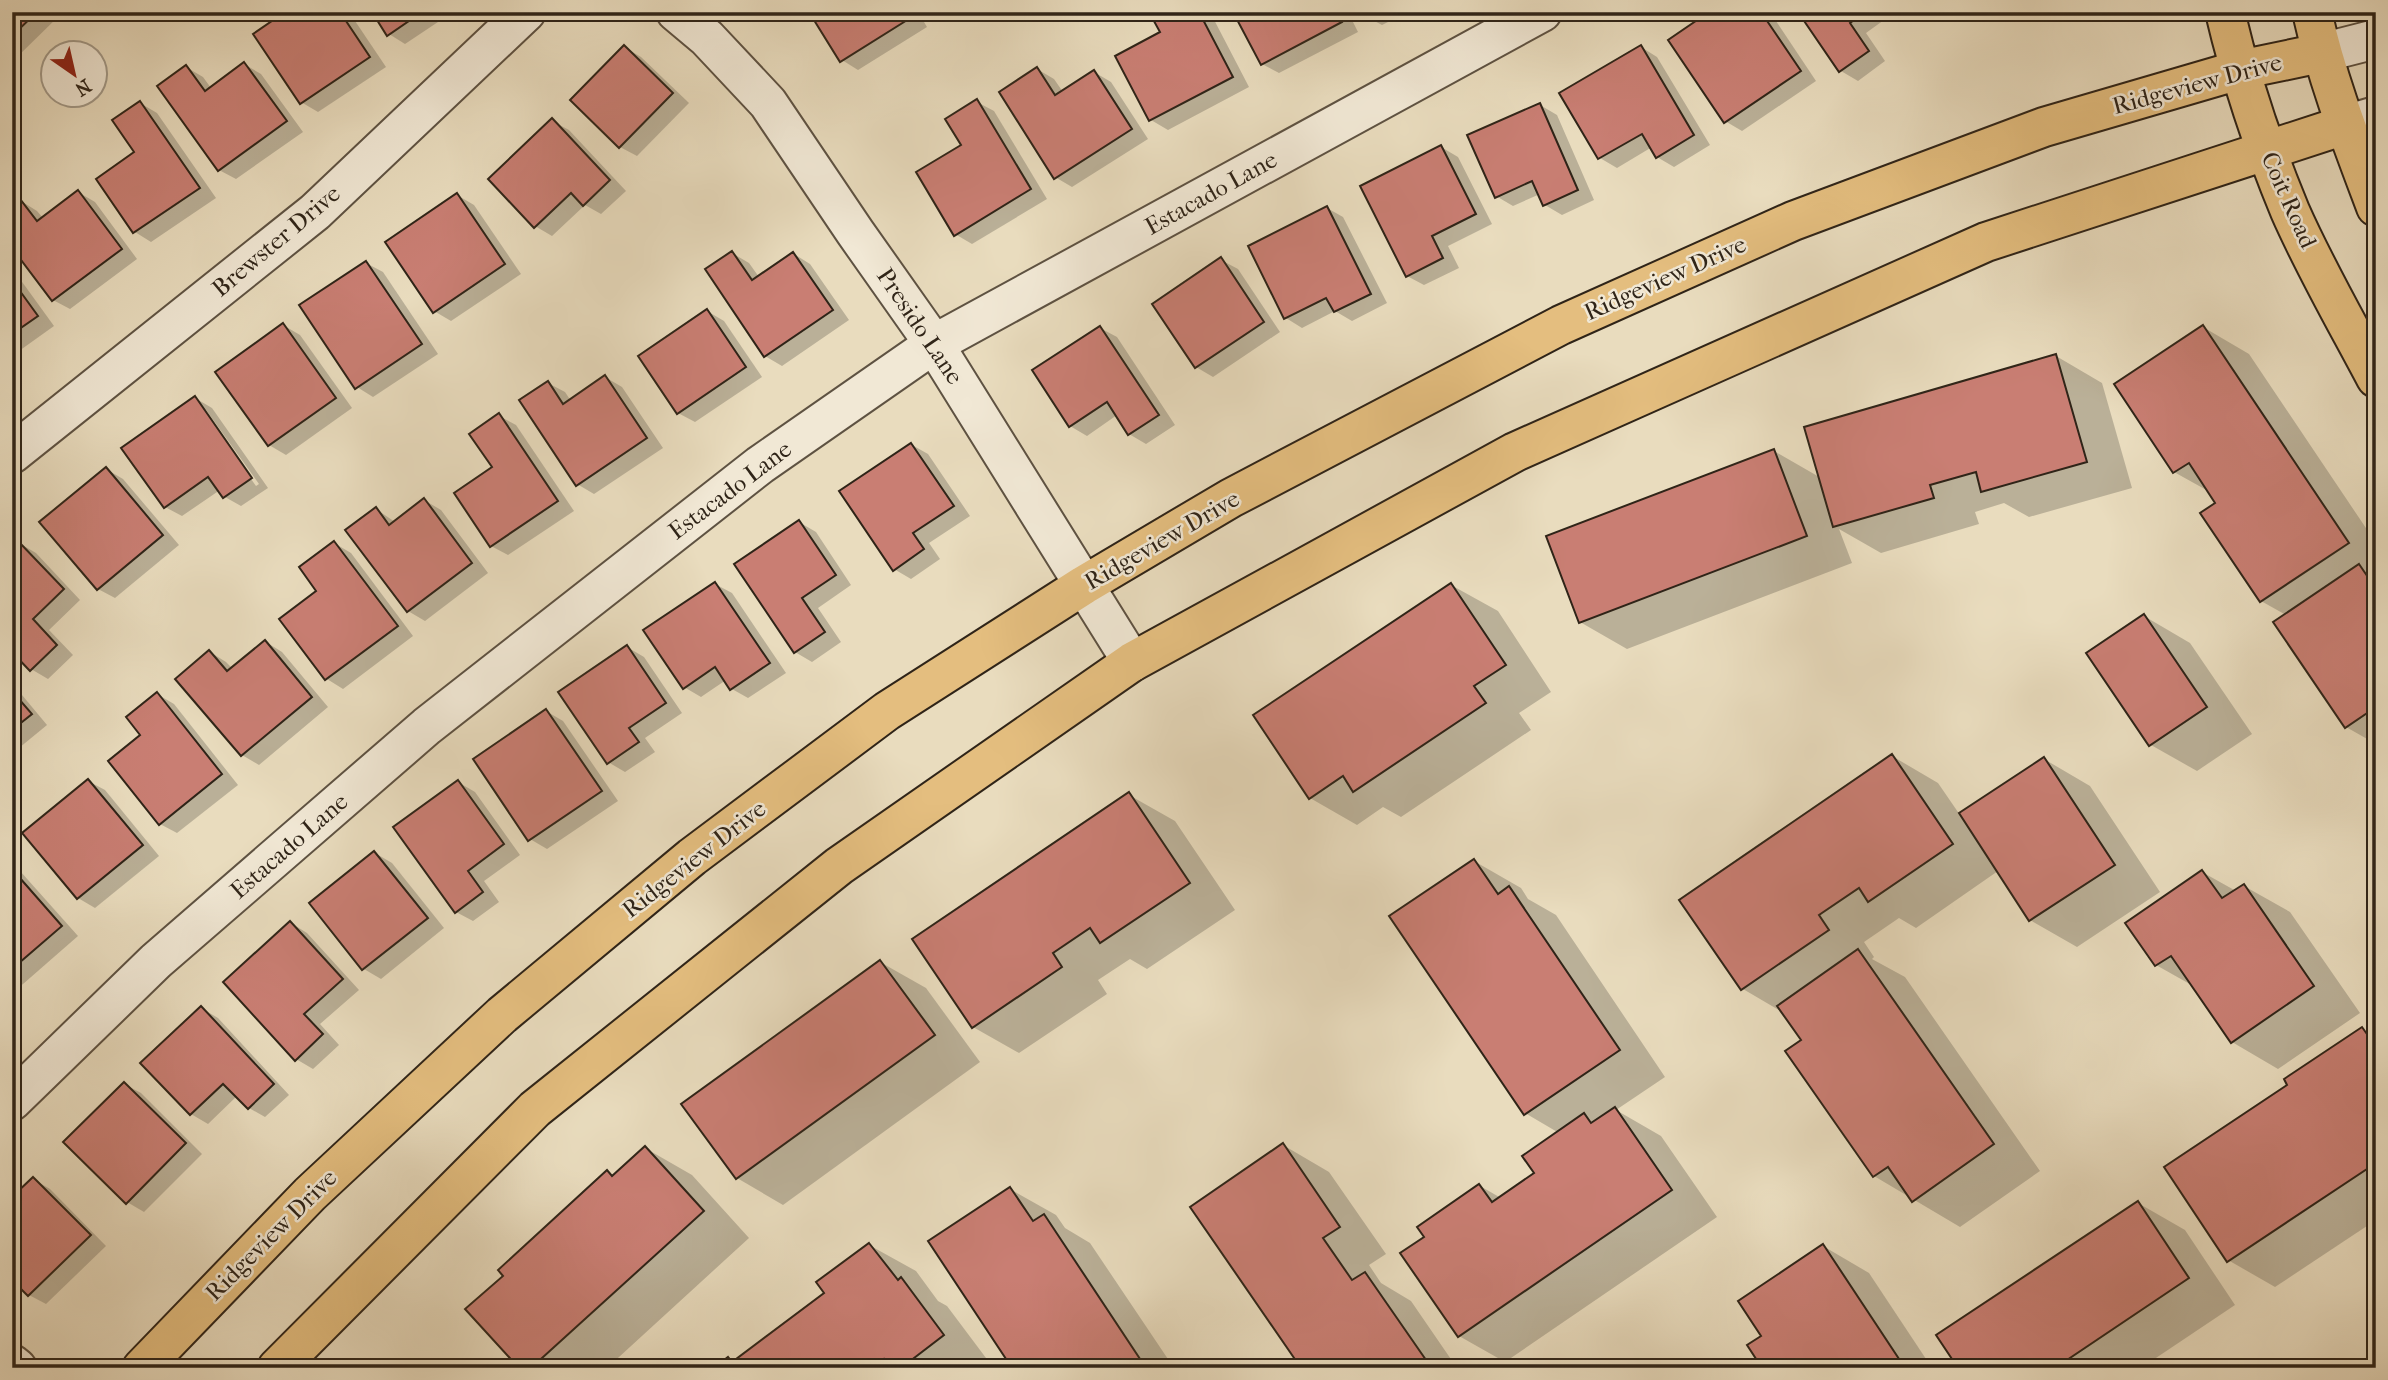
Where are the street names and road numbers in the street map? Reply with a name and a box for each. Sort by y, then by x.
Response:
street label: Ridgeview Drive [2109,48,2285,120]
street label: Estacado Lane [1140,145,1282,241]
street label: Coit Road [2255,148,2323,253]
street label: Brewster Drive [206,179,346,303]
street label: Ridgeview Drive [1580,230,1750,326]
street label: Presido Lane [871,263,969,389]
street label: Estacado Lane [663,435,797,545]
street label: Ridgeview Drive [1080,484,1244,596]
street label: Estacado Lane [225,787,354,905]
street label: Ridgeview Drive [617,794,771,924]
street label: Ridgeview Drive [200,1163,343,1306]

